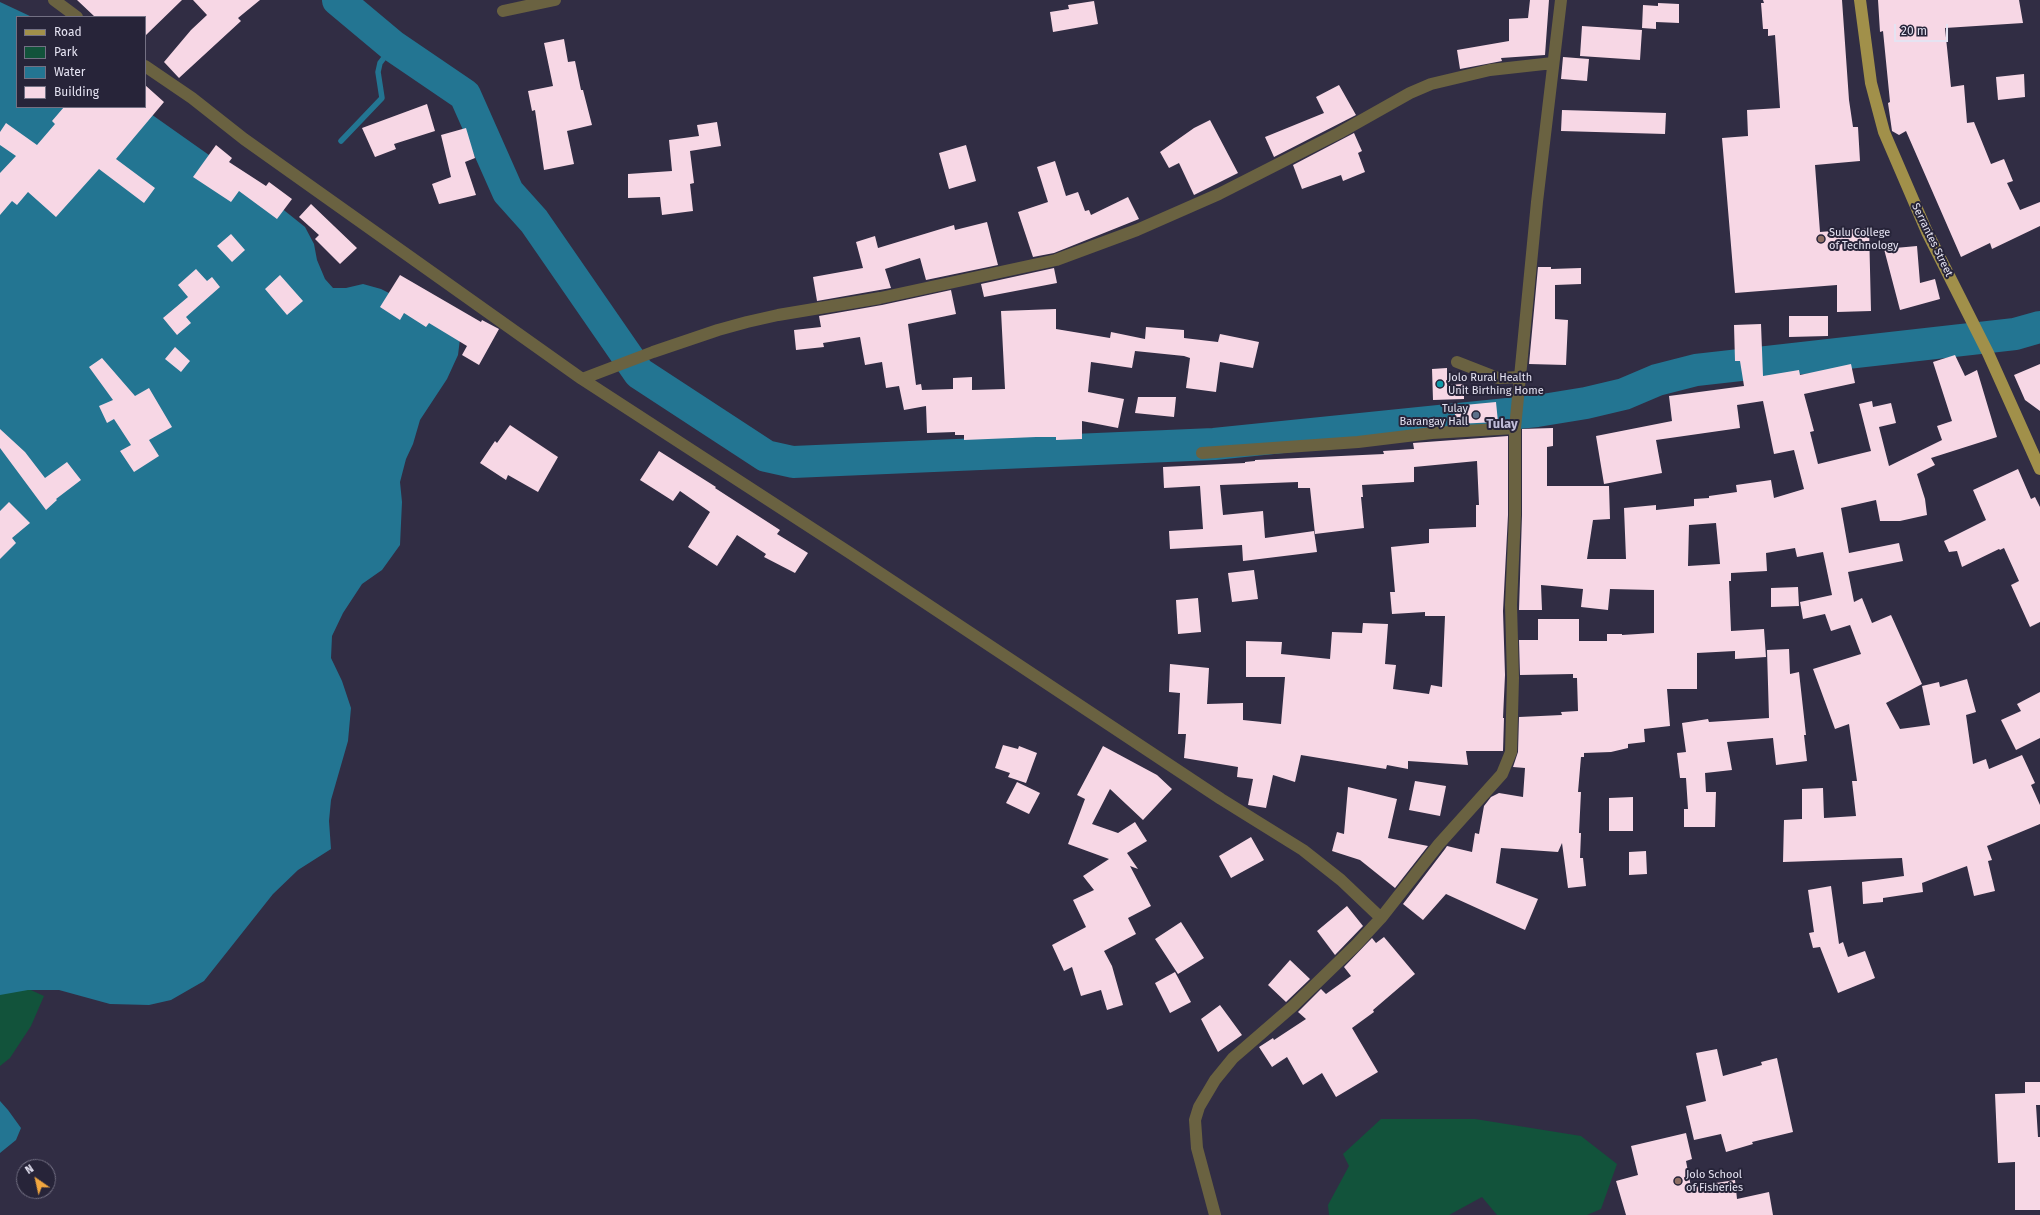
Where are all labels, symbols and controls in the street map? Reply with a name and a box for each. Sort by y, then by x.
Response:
legend [16,16,146,108]
scale bar [1896,16,1950,42]
text: 20 m [1901,24,1927,38]
text: Road [54,25,82,39]
text: Park [54,45,78,59]
text: Water [54,65,85,79]
text: Building [54,85,99,99]
street label: Serrantes Street [1908,201,1956,279]
place label: Sulu College of Technology [1829,226,1898,252]
marker: Sulu College of Technology [1816,234,1826,244]
place label: Jolo Rural Health Unit Birthing Home [1448,371,1544,397]
marker: Jolo Rural Health Unit Birthing Home [1435,379,1445,389]
place label: Tulay Barangay Hall [1400,402,1468,428]
marker: Tulay Barangay Hall [1471,410,1481,420]
district label: Tulay [1486,416,1518,432]
north arrow [16,1159,56,1199]
text: N [23,1162,36,1177]
place label: Jolo School of Fisheries [1686,1168,1743,1194]
marker: Jolo School of Fisheries [1673,1176,1683,1186]

